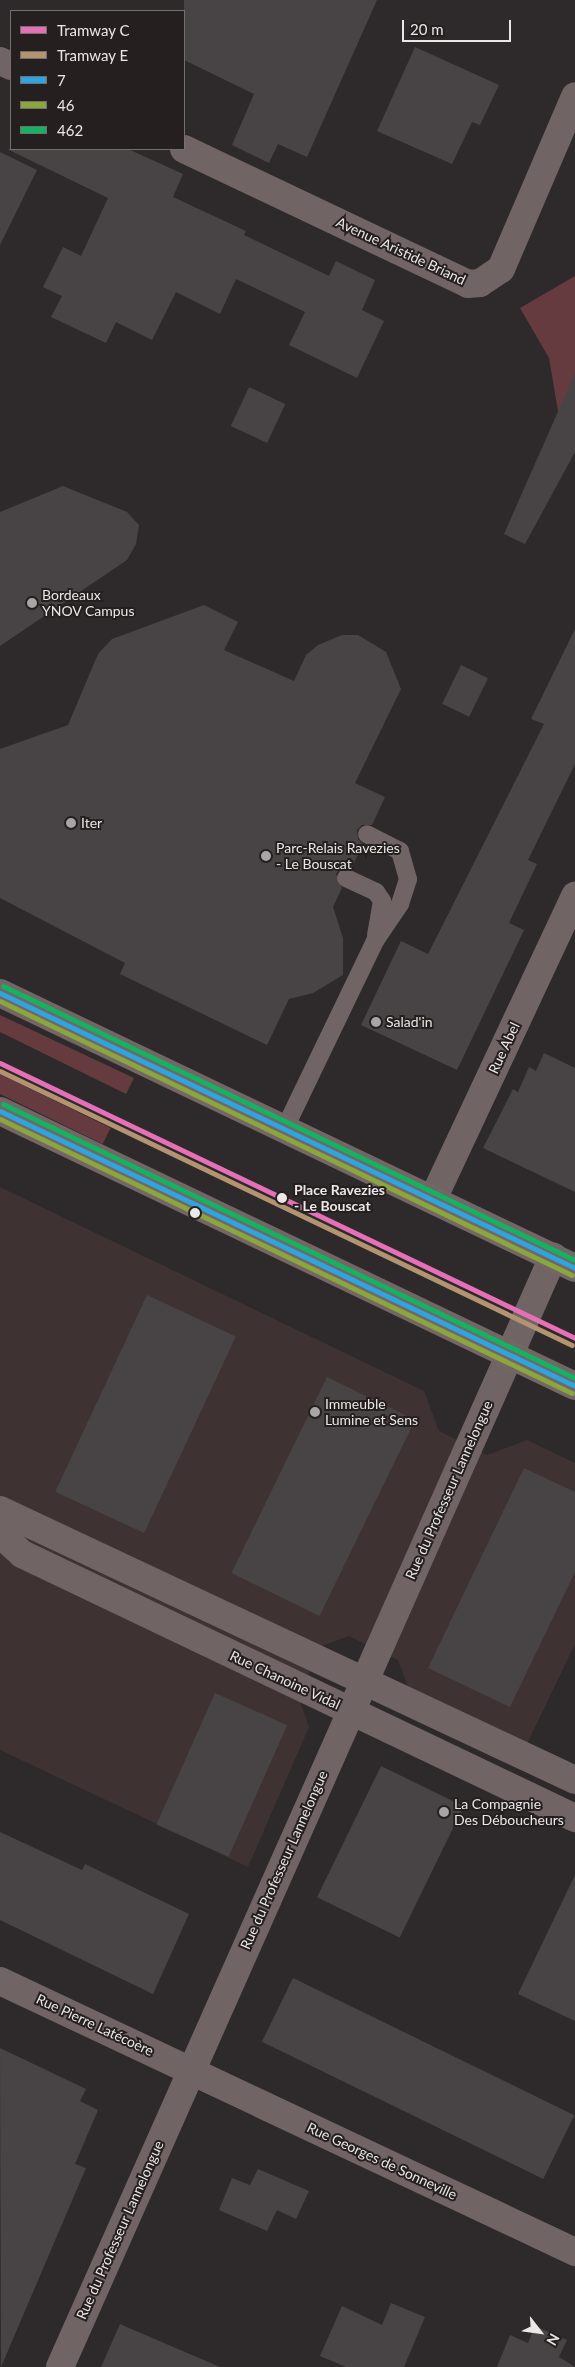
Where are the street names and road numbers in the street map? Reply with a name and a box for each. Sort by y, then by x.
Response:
street label: Avenue Aristide Briand [333,214,469,288]
street label: Rue Abel [485,1019,523,1077]
street label: Rue du Professeur Lannelongue [402,1398,496,1582]
street label: Rue Chanoine Vidal [227,1647,343,1713]
street label: Rue du Professeur Lannelongue [237,1768,331,1952]
street label: Rue Pierre Latécoère [34,1990,156,2060]
street label: Rue Georges de Sonneville [304,2119,460,2203]
street label: Rue du Professeur Lannelongue [73,2138,167,2322]

